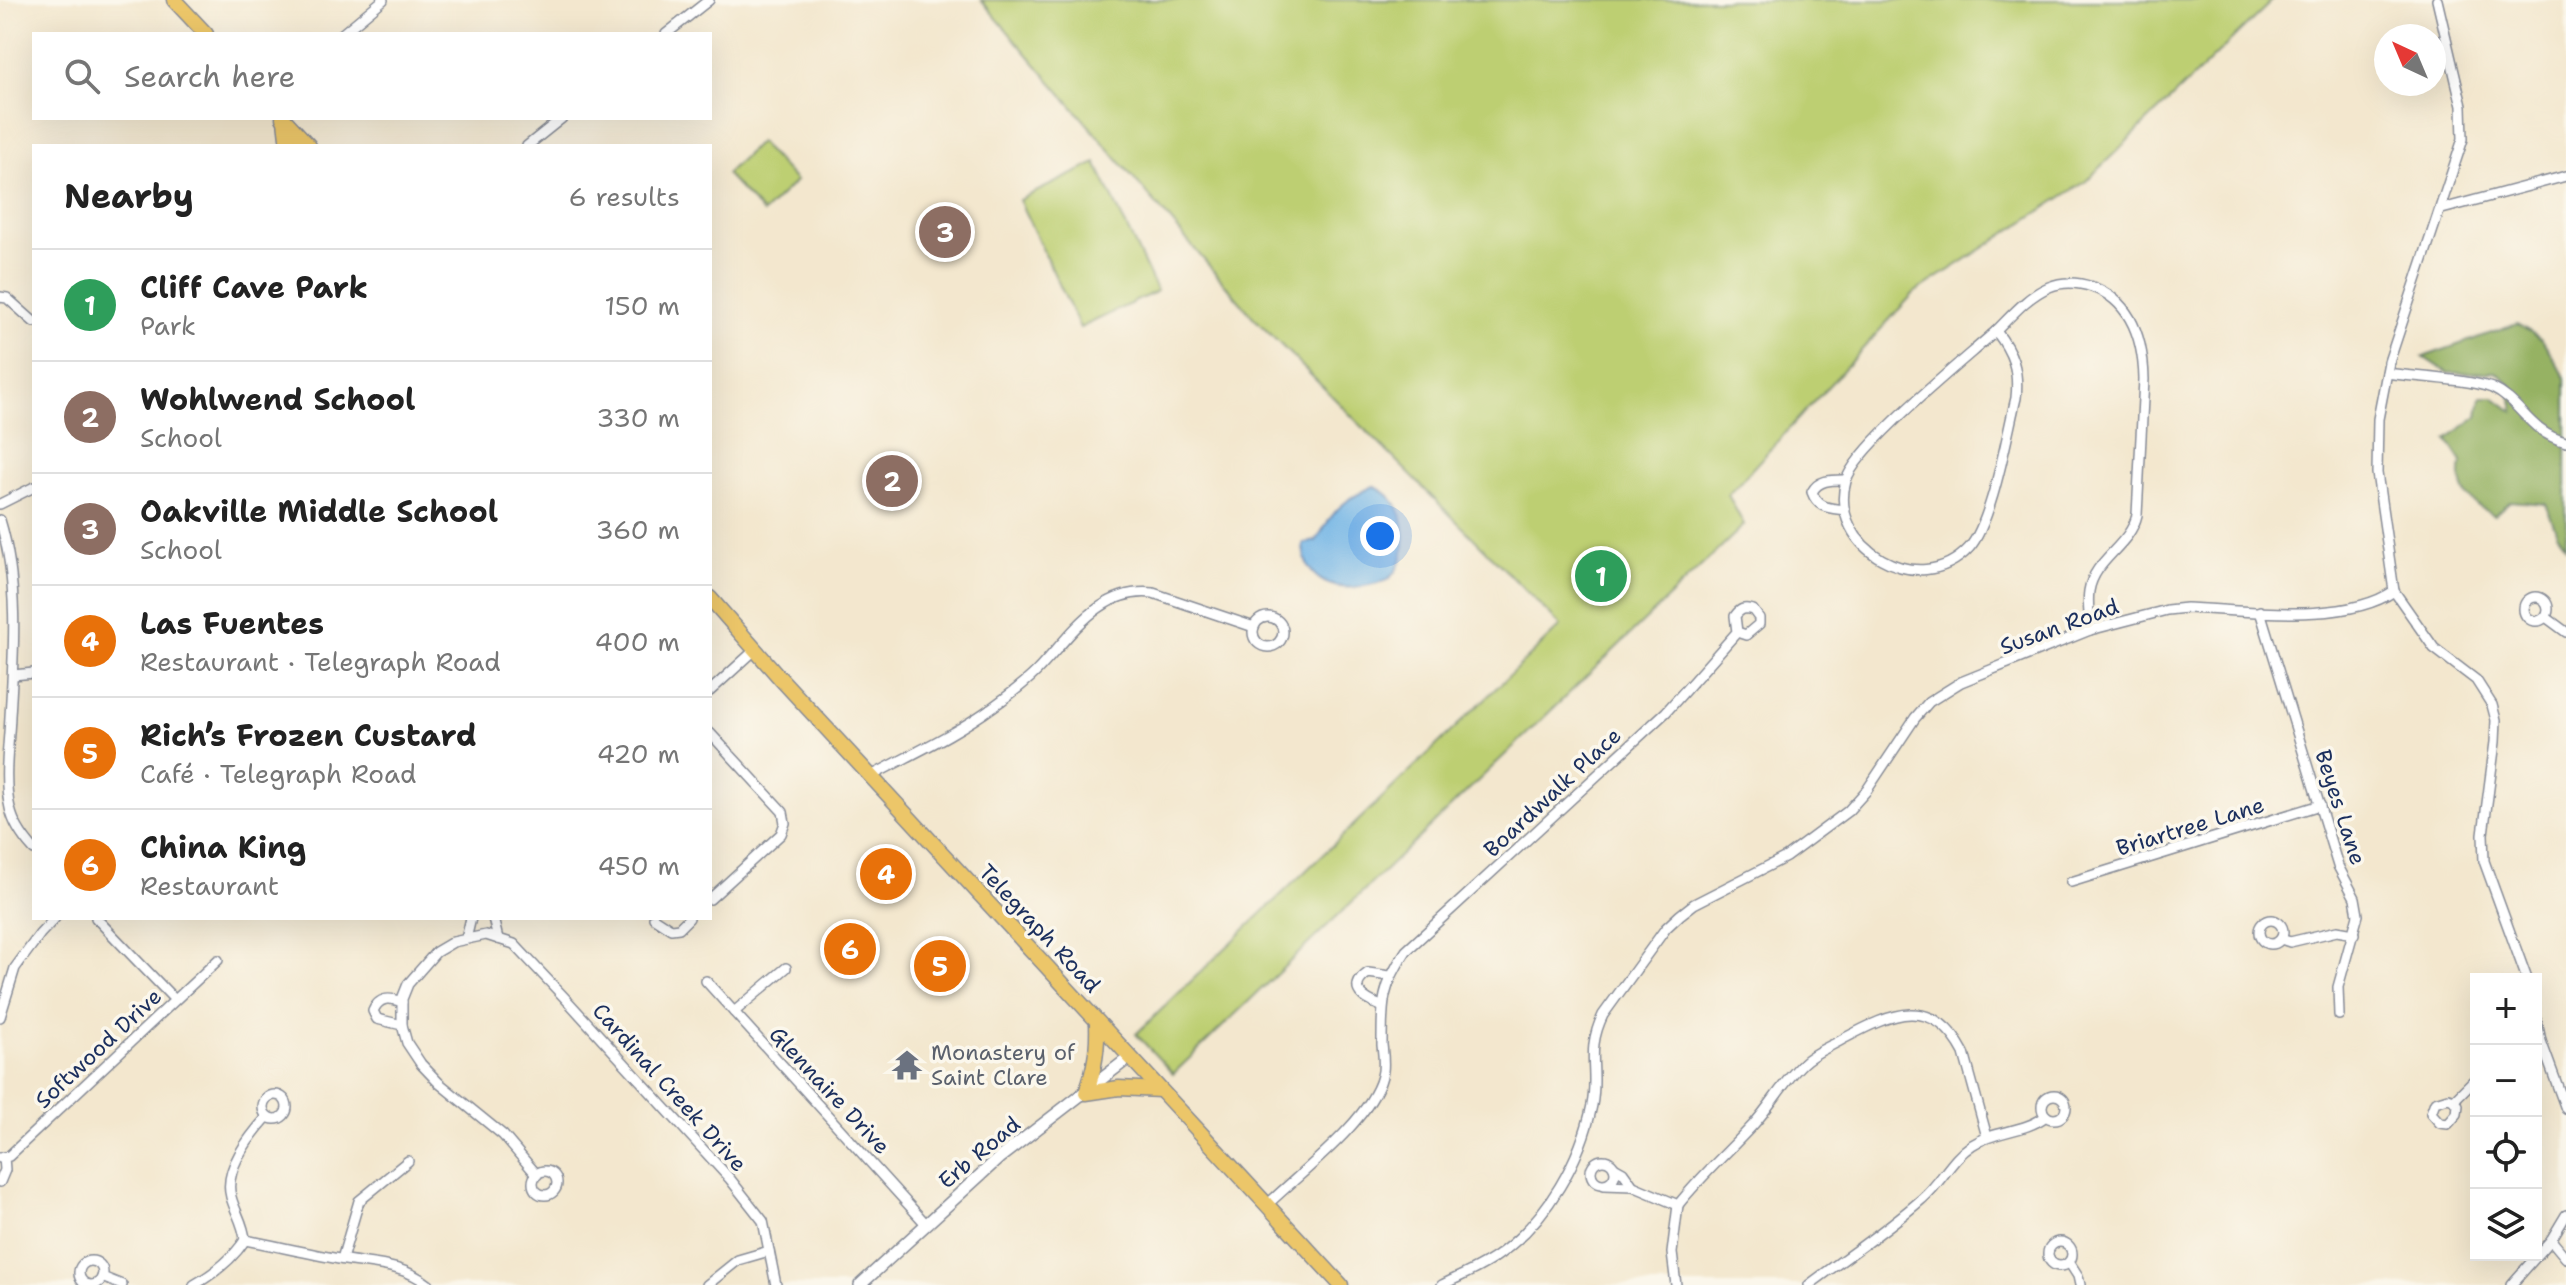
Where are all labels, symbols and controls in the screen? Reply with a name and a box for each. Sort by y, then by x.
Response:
north arrow [2374,24,2446,96]
search box [32,32,712,120]
icon: search [60,54,104,98]
text: Search here [124,56,295,97]
text: Nearby [64,173,194,219]
text: 6 results [568,179,680,214]
pin: 3 [919,202,971,262]
text: Cliff Cave Park [140,267,368,308]
text: 1 [84,288,96,323]
text: 150 m [604,288,680,323]
text: Park [140,308,196,343]
text: Wohlwend School [140,379,415,420]
text: 2 [81,400,99,435]
text: 330 m [596,400,680,435]
text: School [140,420,222,455]
pin: 2 [866,451,918,511]
text: Oakville Middle School [140,491,498,532]
text: 3 [81,512,99,547]
text: 360 m [595,512,680,547]
your location [1360,516,1400,556]
text: School [140,532,222,567]
pin: 1 [1575,546,1627,606]
street label: Susan Road [1996,592,2123,661]
text: Las Fuentes [140,603,324,644]
text: 4 [81,624,99,659]
text: 400 m [595,624,680,659]
text: Restaurant · Telegraph Road [140,644,501,679]
text: Rich’s Frozen Custard [140,715,477,756]
street label: Boardwalk Place [1477,721,1627,864]
text: 5 [82,736,98,771]
text: 420 m [597,736,680,771]
street label: Beyes Lane [2308,746,2373,868]
text: Café · Telegraph Road [140,756,416,791]
street label: Briartree Lane [2113,790,2268,863]
text: China King [140,827,306,868]
pin: 4 [860,844,912,904]
text: 6 [81,848,99,883]
text: 450 m [597,848,680,883]
street label: Telegraph Road [972,858,1107,999]
text: Restaurant [140,868,279,903]
pin: 6 [824,919,876,979]
pin: 5 [914,936,966,996]
map controls [2470,973,2542,1261]
button: + [2470,973,2542,1045]
street label: Softwood Drive [29,982,168,1115]
street label: Cardinal Creek Drive [586,997,753,1178]
street label: Glennaire Drive [763,1020,896,1160]
place label: Monastery of Saint Clare [931,1038,1076,1092]
button: − [2470,1045,2542,1117]
temple icon: Monastery of Saint Clare [890,1048,924,1082]
street label: Erb Road [932,1110,1026,1195]
button: locate [2470,1117,2542,1189]
button: layers [2470,1189,2542,1261]

